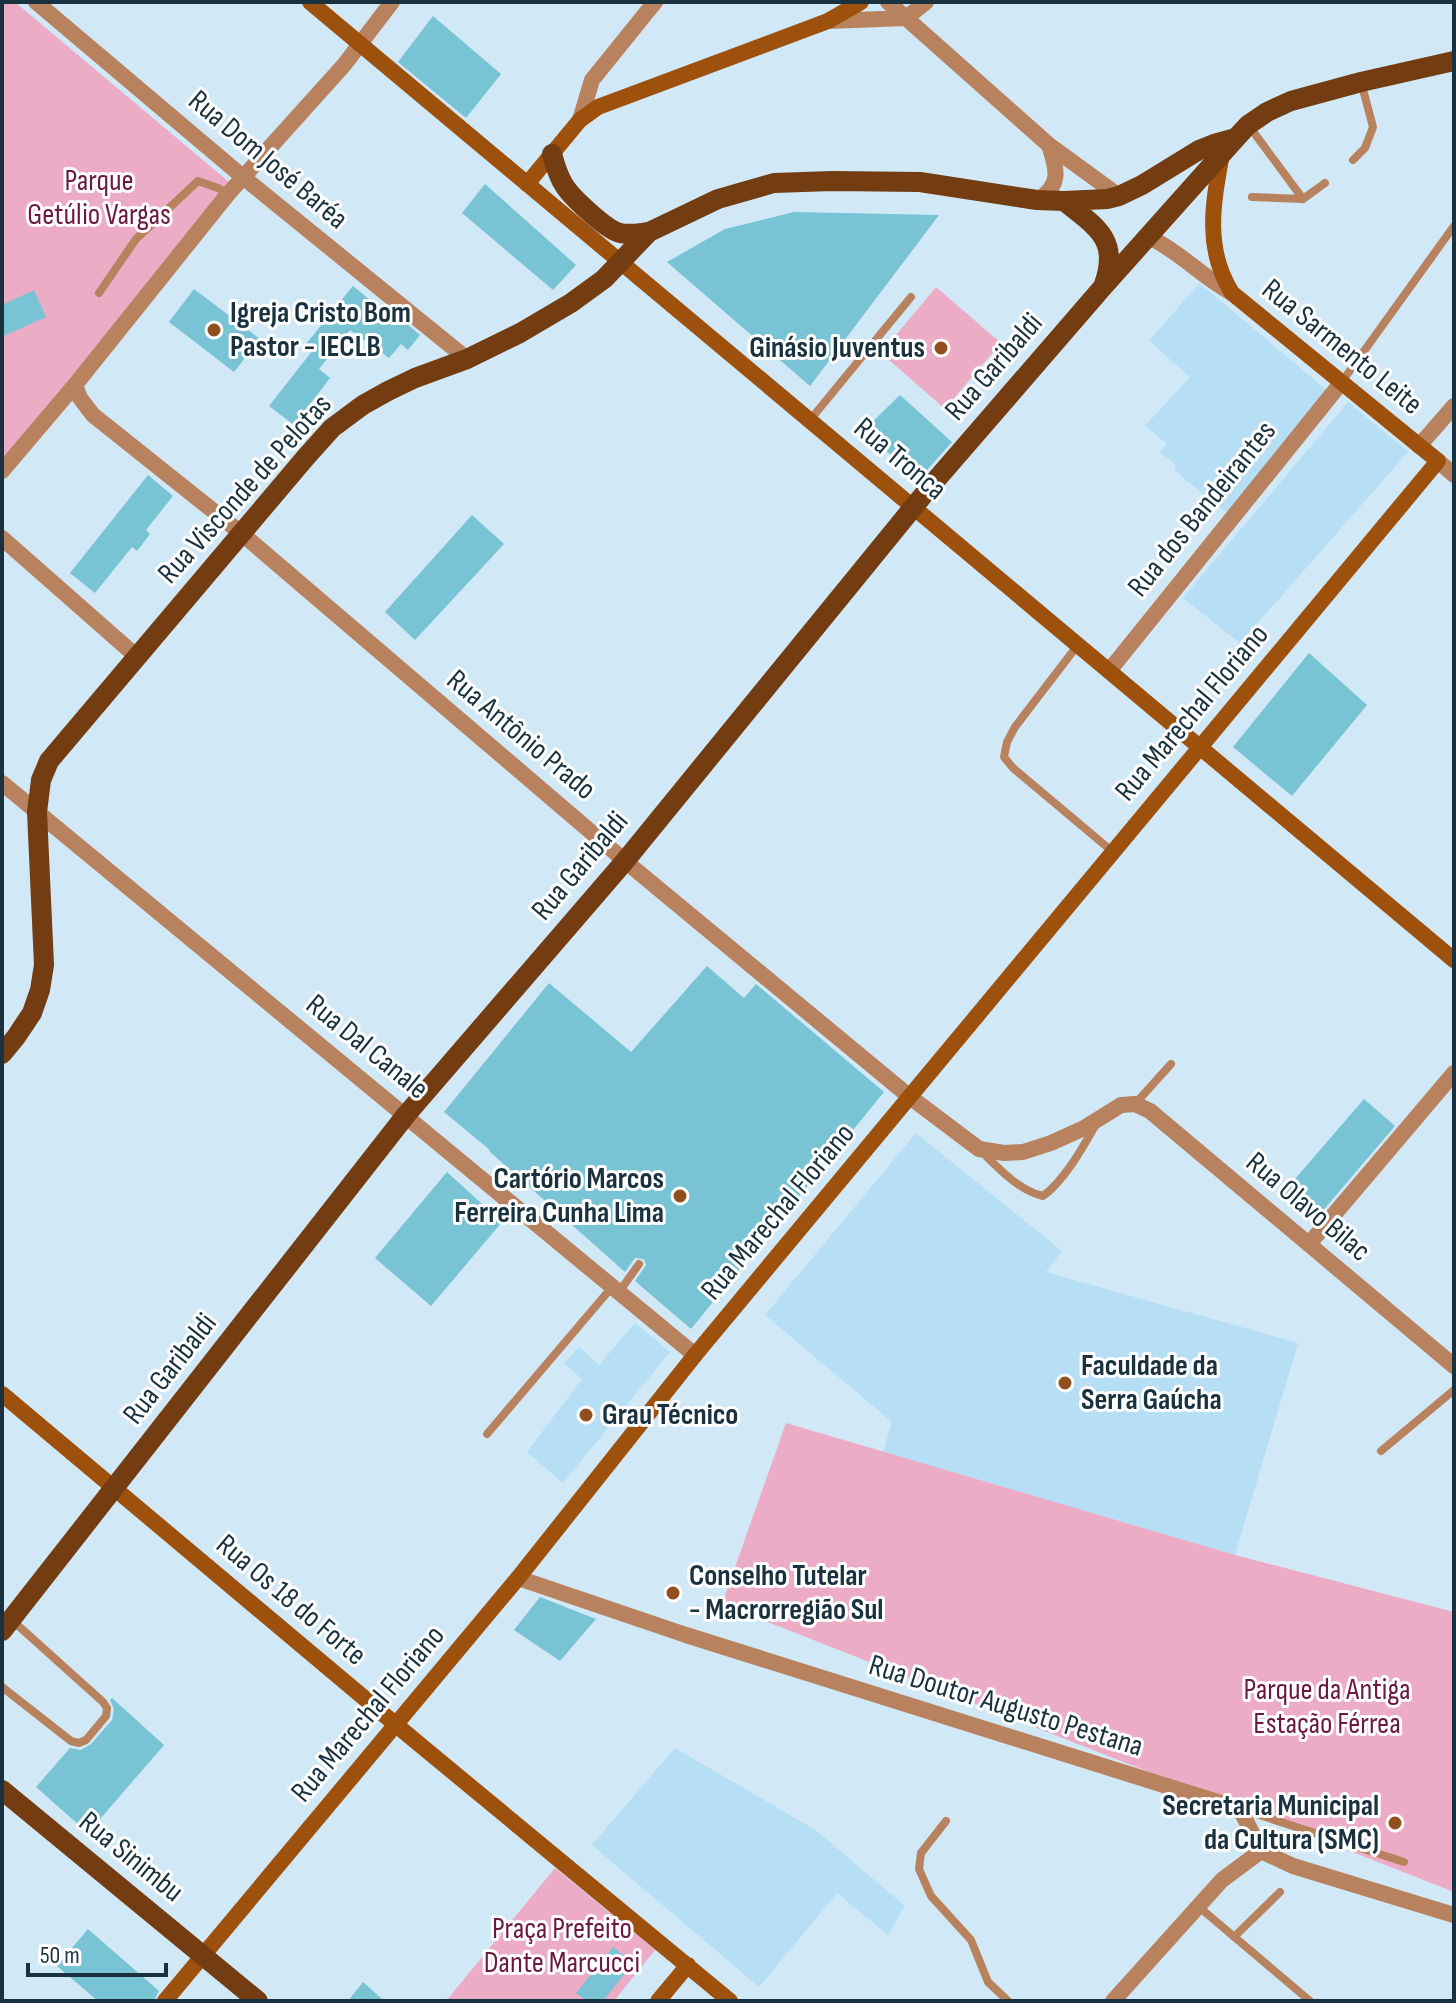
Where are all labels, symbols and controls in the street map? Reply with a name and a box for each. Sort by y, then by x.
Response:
street label: Rua Dom José Baréa [181,83,355,237]
park label: Parque Getúlio Vargas [27,163,171,233]
street label: Rua Sarmento Leite [1255,271,1429,423]
place label: Igreja Cristo Bom Pastor - IECLB [230,295,411,365]
street label: Rua Garibaldi [937,306,1051,428]
marker: Igreja Cristo Bom Pastor - IECLB [205,321,223,339]
place label: Ginásio Juventus [749,330,925,366]
marker: Ginásio Juventus [932,339,950,357]
street label: Rua Visconde de Pelotas [150,387,340,591]
street label: Rua Tronca [847,410,953,508]
street label: Rua dos Bandeirantes [1120,414,1284,604]
street label: Rua Marechal Floriano [1108,617,1276,809]
street label: Rua Antônio Prado [439,662,603,808]
street label: Rua Garibaldi [524,804,636,928]
street label: Rua Dal Canale [299,987,435,1107]
street label: Rua Marechal Floriano [694,1116,862,1308]
street label: Rua Olavo Bilac [1239,1145,1377,1269]
place label: Cartório Marcos Ferreira Cunha Lima [454,1161,664,1231]
marker: Cartório Marcos Ferreira Cunha Lima [671,1187,689,1205]
street label: Rua Garibaldi [116,1306,224,1432]
place label: Faculdade da Serra Gaúcha [1081,1348,1222,1418]
marker: Faculdade da Serra Gaúcha [1056,1374,1074,1392]
place label: Grau Técnico [602,1397,738,1433]
marker: Grau Técnico [577,1406,595,1424]
street label: Rua Os 18 do Forte [209,1527,373,1673]
place label: Conselho Tutelar - Macrorregião Sul [689,1558,883,1628]
marker: Conselho Tutelar - Macrorregião Sul [664,1584,682,1602]
street label: Rua Marechal Floriano [284,1618,452,1810]
street label: Rua Doutor Augusto Pestana [865,1647,1147,1765]
park label: Parque da Antiga Estação Férrea [1244,1672,1410,1742]
place label: Secretaria Municipal da Cultura (SMC) [1162,1788,1379,1858]
street label: Rua Sinimbu [72,1804,190,1910]
marker: Secretaria Municipal da Cultura (SMC) [1386,1814,1404,1832]
park label: Praça Prefeito Dante Marcucci [484,1911,640,1981]
scale bar [28,1927,166,1977]
text: 50 m [40,1941,80,1970]

